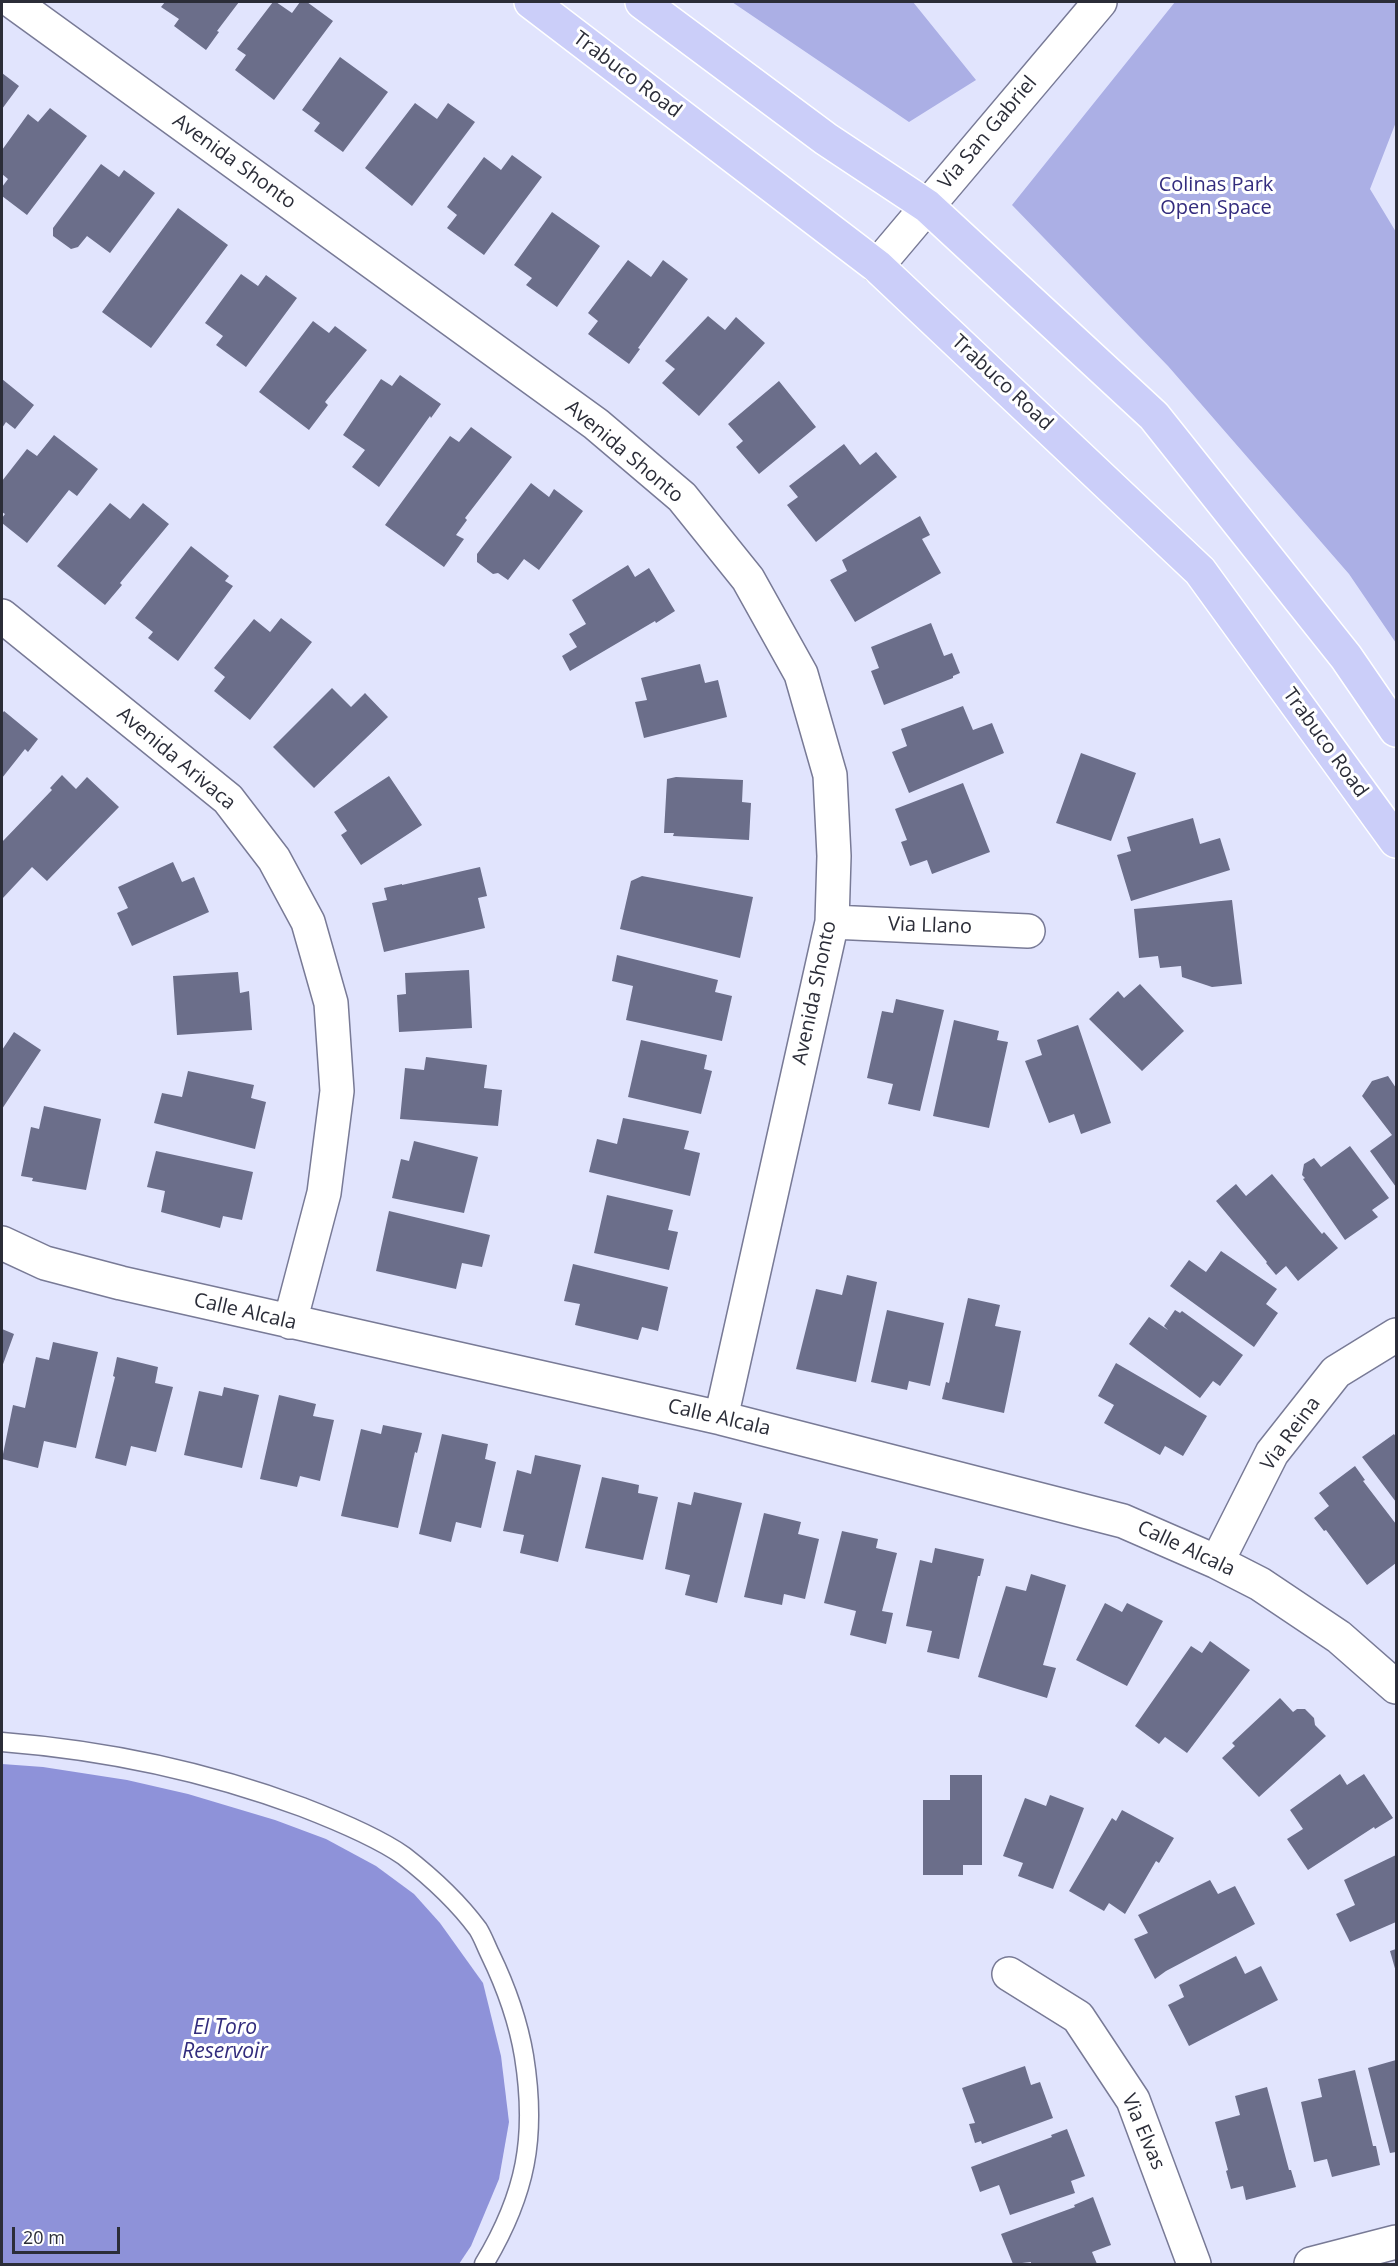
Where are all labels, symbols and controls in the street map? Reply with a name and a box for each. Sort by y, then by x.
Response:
street label: Trabuco Road [568,26,686,124]
street label: Via San Gabriel [934,72,1042,194]
street label: Avenida Shonto [168,109,300,215]
park label: Colinas Park Open Space [1159,173,1273,220]
street label: Trabuco Road [947,330,1057,436]
street label: Avenida Shonto [560,396,688,508]
street label: Trabuco Road [1277,684,1373,802]
street label: Avenida Arivaca [112,702,240,816]
street label: Via Llano [888,913,972,939]
street label: Avenida Shonto [788,919,842,1067]
street label: Calle Alcala [191,1289,299,1335]
street label: Via Reina [1256,1392,1326,1476]
street label: Calle Alcala [665,1395,773,1441]
street label: Calle Alcala [1133,1516,1239,1582]
water label: El Toro Reservoir [182,2015,268,2065]
street label: Via Elvas [1116,2090,1170,2174]
scale bar [15,2215,123,2253]
text: 20 m [23,2225,65,2249]

